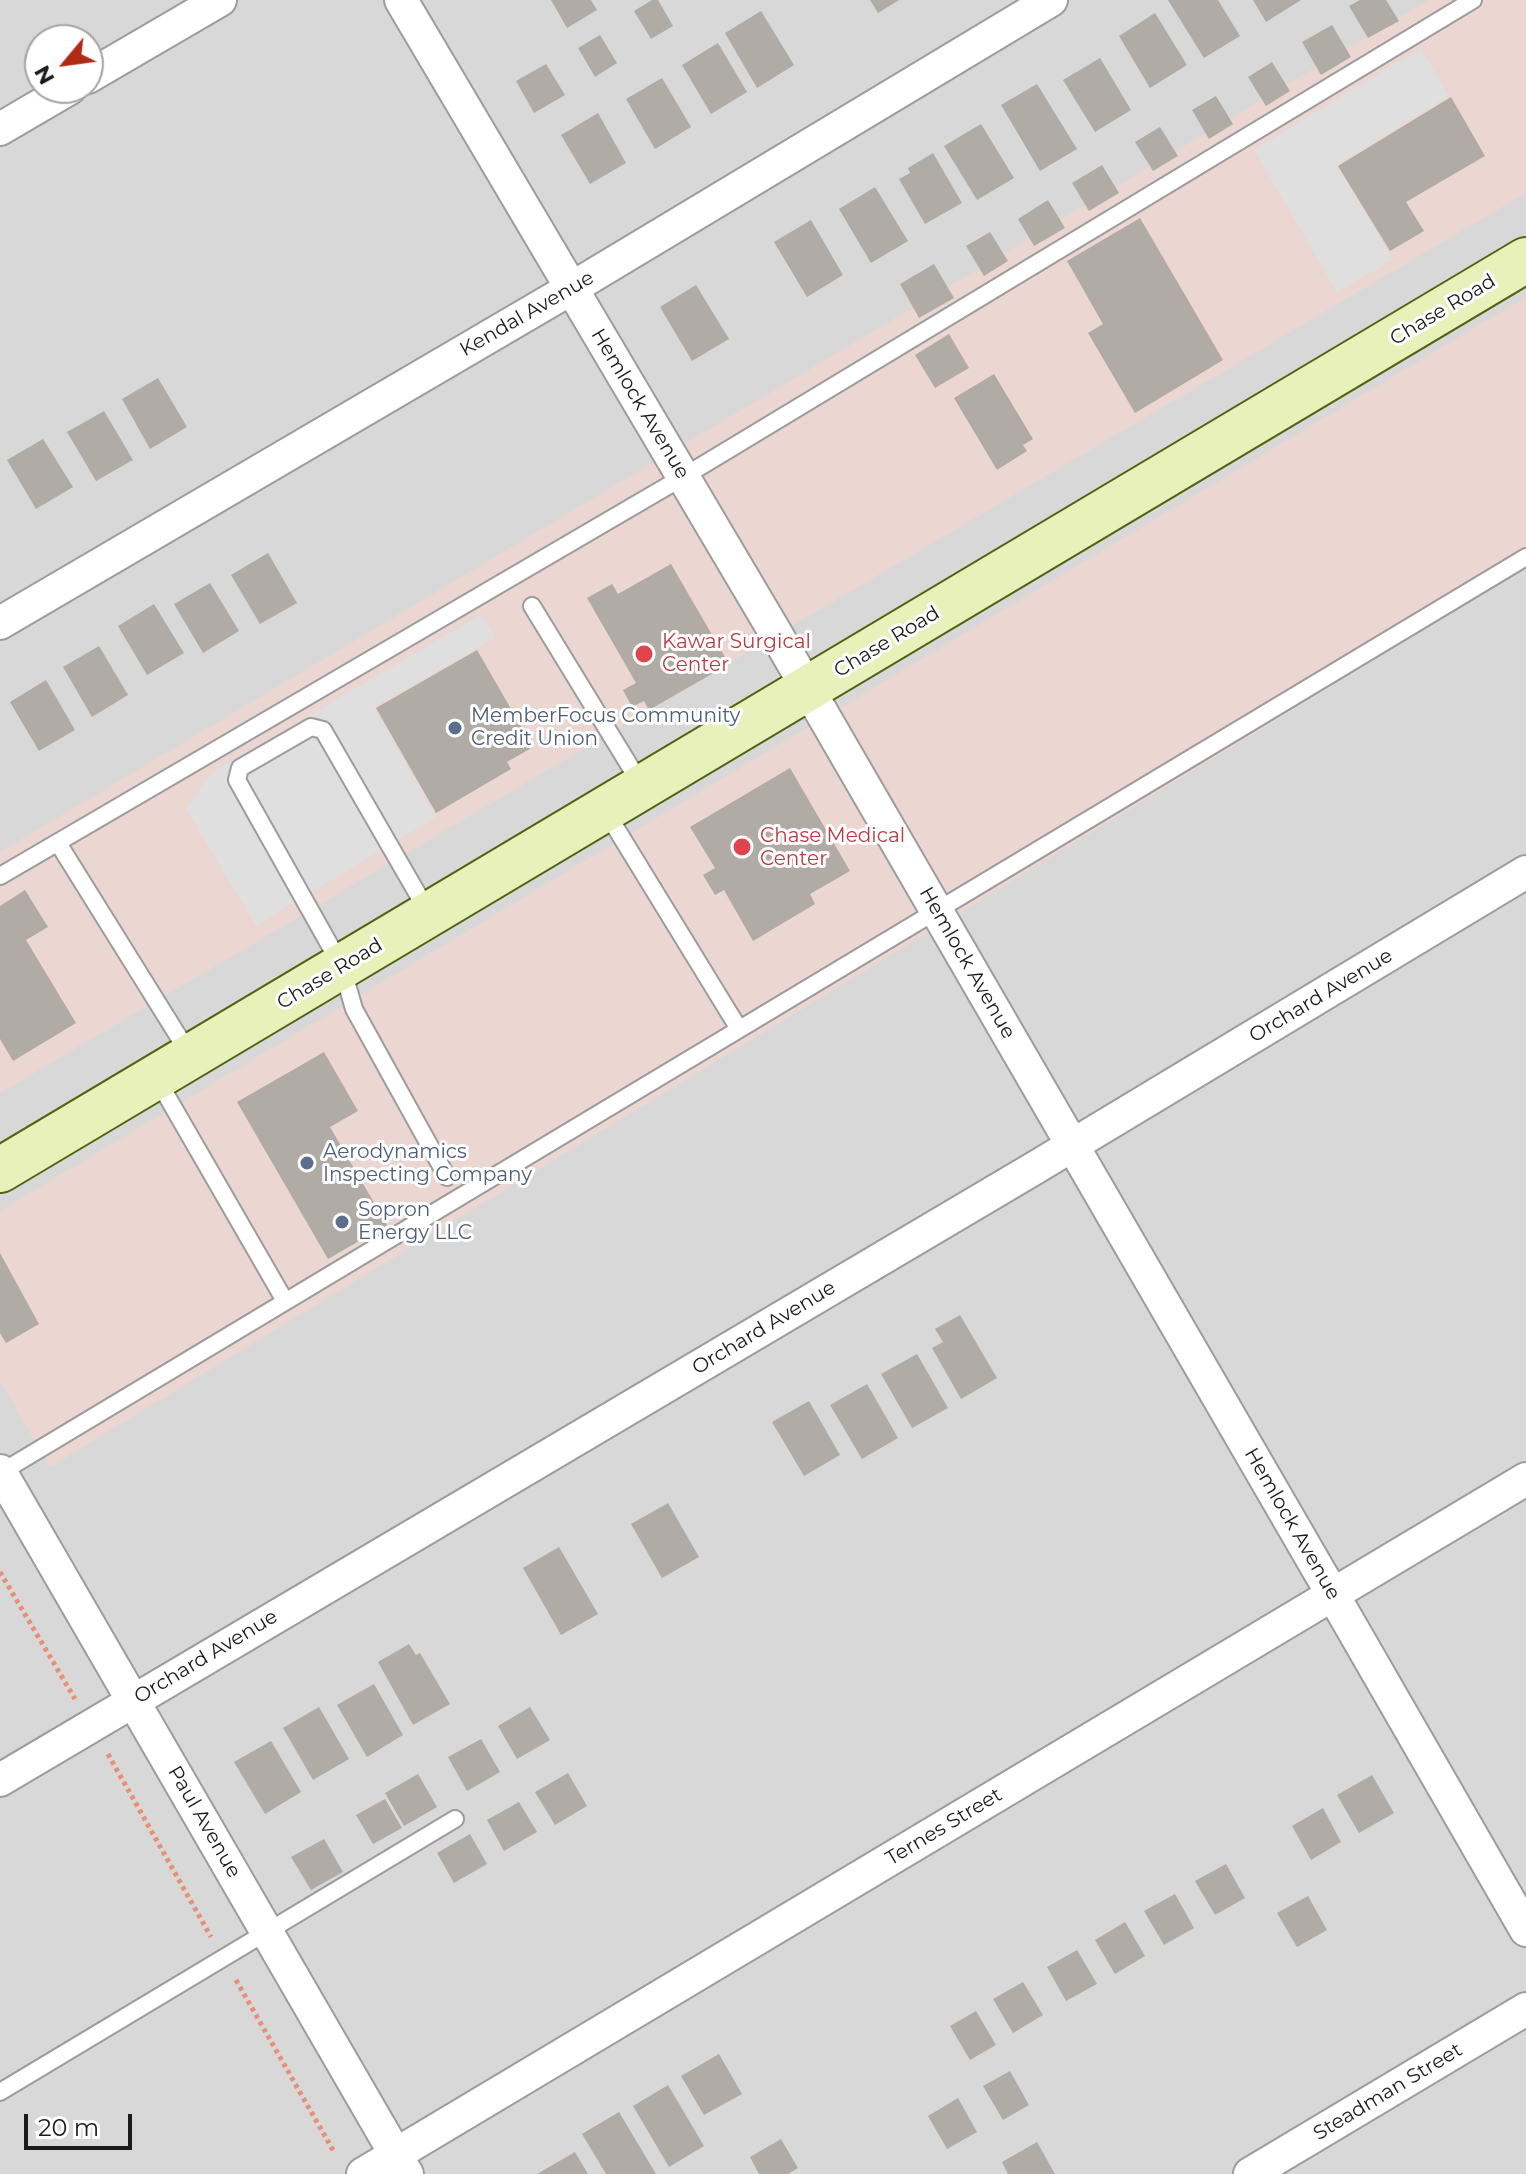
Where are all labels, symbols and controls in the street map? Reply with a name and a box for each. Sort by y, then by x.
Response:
north arrow [24,24,104,104]
text: N [28,61,60,89]
street label: Kendal Avenue [456,266,598,362]
street label: Chase Road [1386,269,1500,351]
street label: Hemlock Avenue [586,324,694,484]
street label: Chase Road [830,601,944,683]
place label: Kawar Surgical Center [662,630,811,677]
marker: Kawar Surgical Center [633,643,655,665]
place label: MemberFocus Community Credit Union [471,704,740,751]
marker: MemberFocus Community Credit Union [446,719,464,737]
place label: Chase Medical Center [760,824,905,871]
marker: Chase Medical Center [731,836,753,858]
street label: Hemlock Avenue [914,883,1020,1043]
street label: Chase Road [273,933,387,1015]
street label: Orchard Avenue [1245,944,1397,1048]
place label: Aerodynamics Inspecting Company [323,1140,532,1187]
marker: Aerodynamics Inspecting Company [298,1154,316,1172]
place label: Sopron Energy LLC [358,1198,472,1245]
marker: Sopron Energy LLC [333,1213,351,1231]
street label: Orchard Avenue [688,1276,840,1380]
street label: Hemlock Avenue [1239,1444,1345,1604]
street label: Orchard Avenue [130,1605,282,1709]
street label: Paul Avenue [162,1762,246,1882]
street label: Ternes Street [882,1783,1006,1871]
street label: Steadman Street [1309,2038,1467,2146]
scale bar [28,2098,136,2148]
text: 20 m [38,2113,99,2142]

